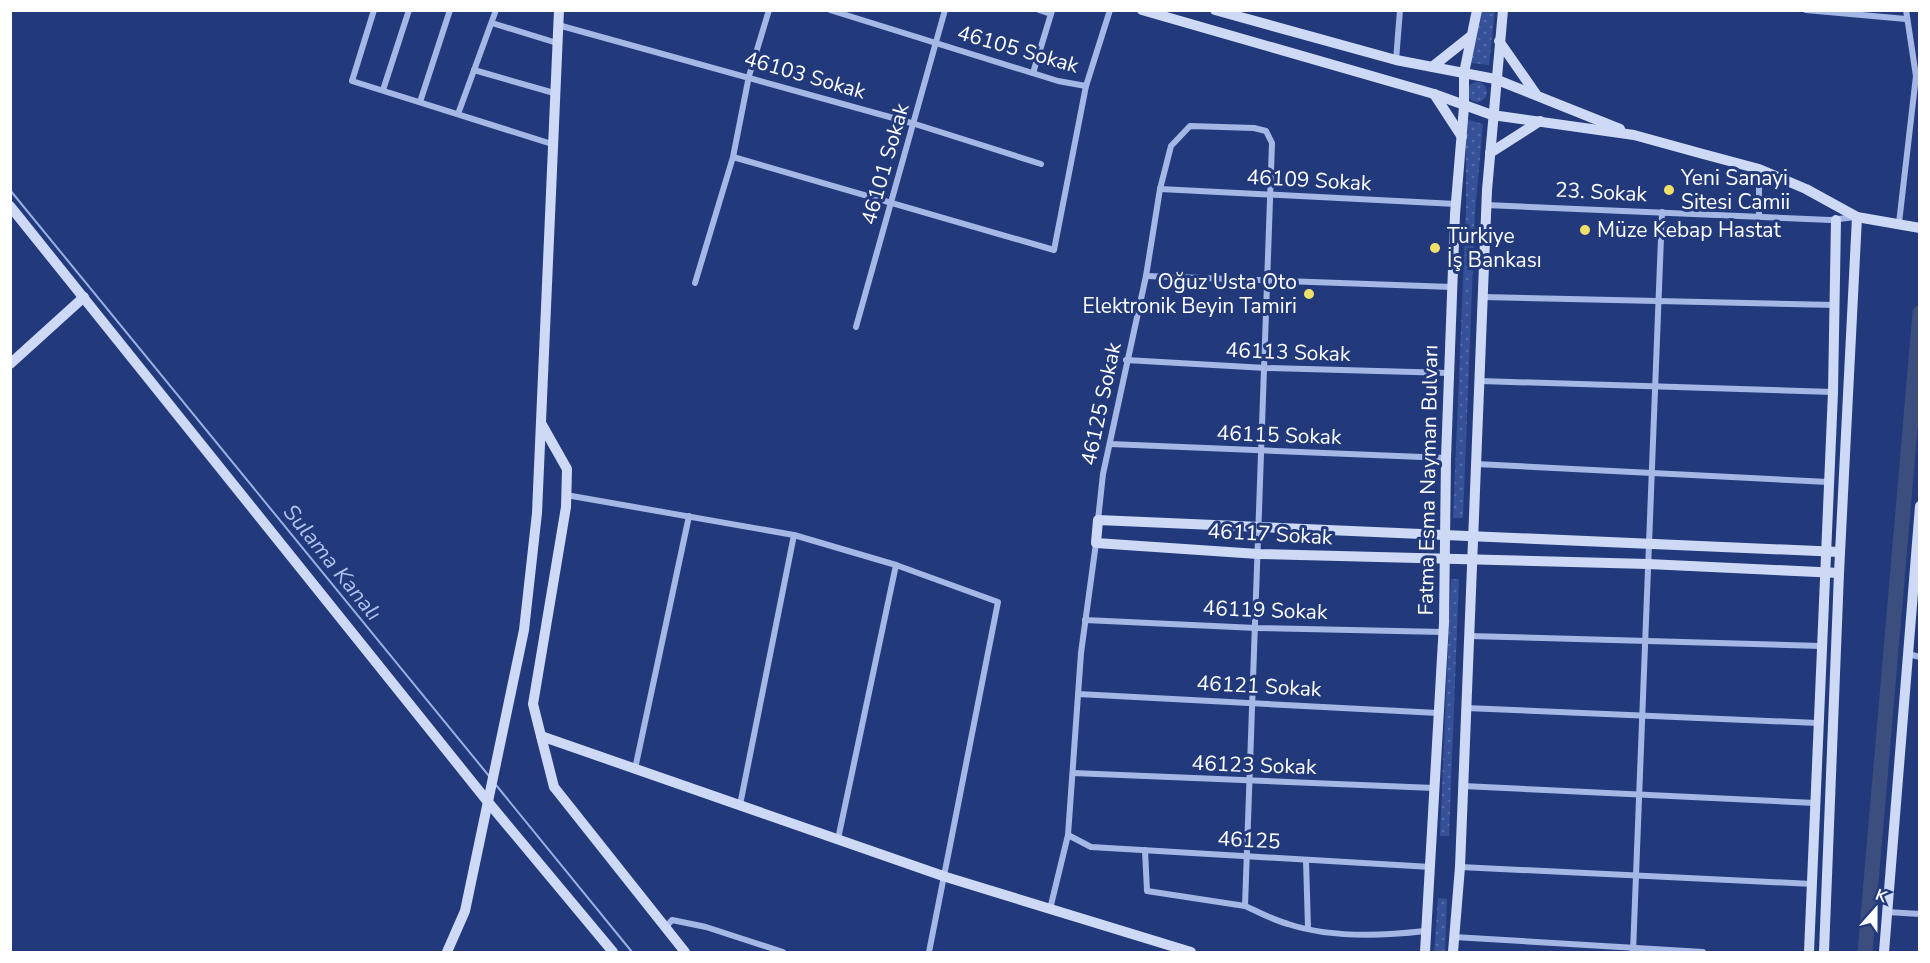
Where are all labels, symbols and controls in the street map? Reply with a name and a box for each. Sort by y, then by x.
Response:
street label: 46105 Sokak [954,18,1082,80]
street label: 46103 Sokak [741,44,869,106]
street label: 46101 Sokak [854,100,916,228]
street label: 46109 Sokak [1246,163,1373,197]
place label: Yeni Sanayi Sitesi Camii [1680,164,1790,216]
street label: 23. Sokak [1554,176,1648,208]
marker: Yeni Sanayi Sitesi Camii [1662,183,1676,197]
place label: Müze Kebap Hastat [1597,216,1781,244]
place label: Türkiye İş Bankası [1447,222,1542,274]
marker: Müze Kebap Hastat [1578,223,1592,237]
marker: Türkiye İş Bankası [1428,241,1442,255]
place label: Oğuz Usta Oto Elektronik Beyin Tamiri [1082,268,1297,320]
marker: Oğuz Usta Oto Elektronik Beyin Tamiri [1302,287,1316,301]
street label: 46113 Sokak [1225,336,1351,368]
street label: 46125 Sokak [1074,339,1128,468]
street label: Fatma Esma Nayman Bulvarı [1412,344,1444,616]
street label: 46115 Sokak [1216,419,1342,451]
water label: Sulama Kanalı [276,498,388,627]
street label: 46117 Sokak [1207,517,1334,551]
street label: 46119 Sokak [1202,594,1328,626]
street label: 46121 Sokak [1196,669,1323,703]
street label: 46123 Sokak [1191,749,1317,781]
street label: 46125 [1217,824,1281,856]
north arrow [1846,879,1906,939]
text: K [1872,884,1891,909]

